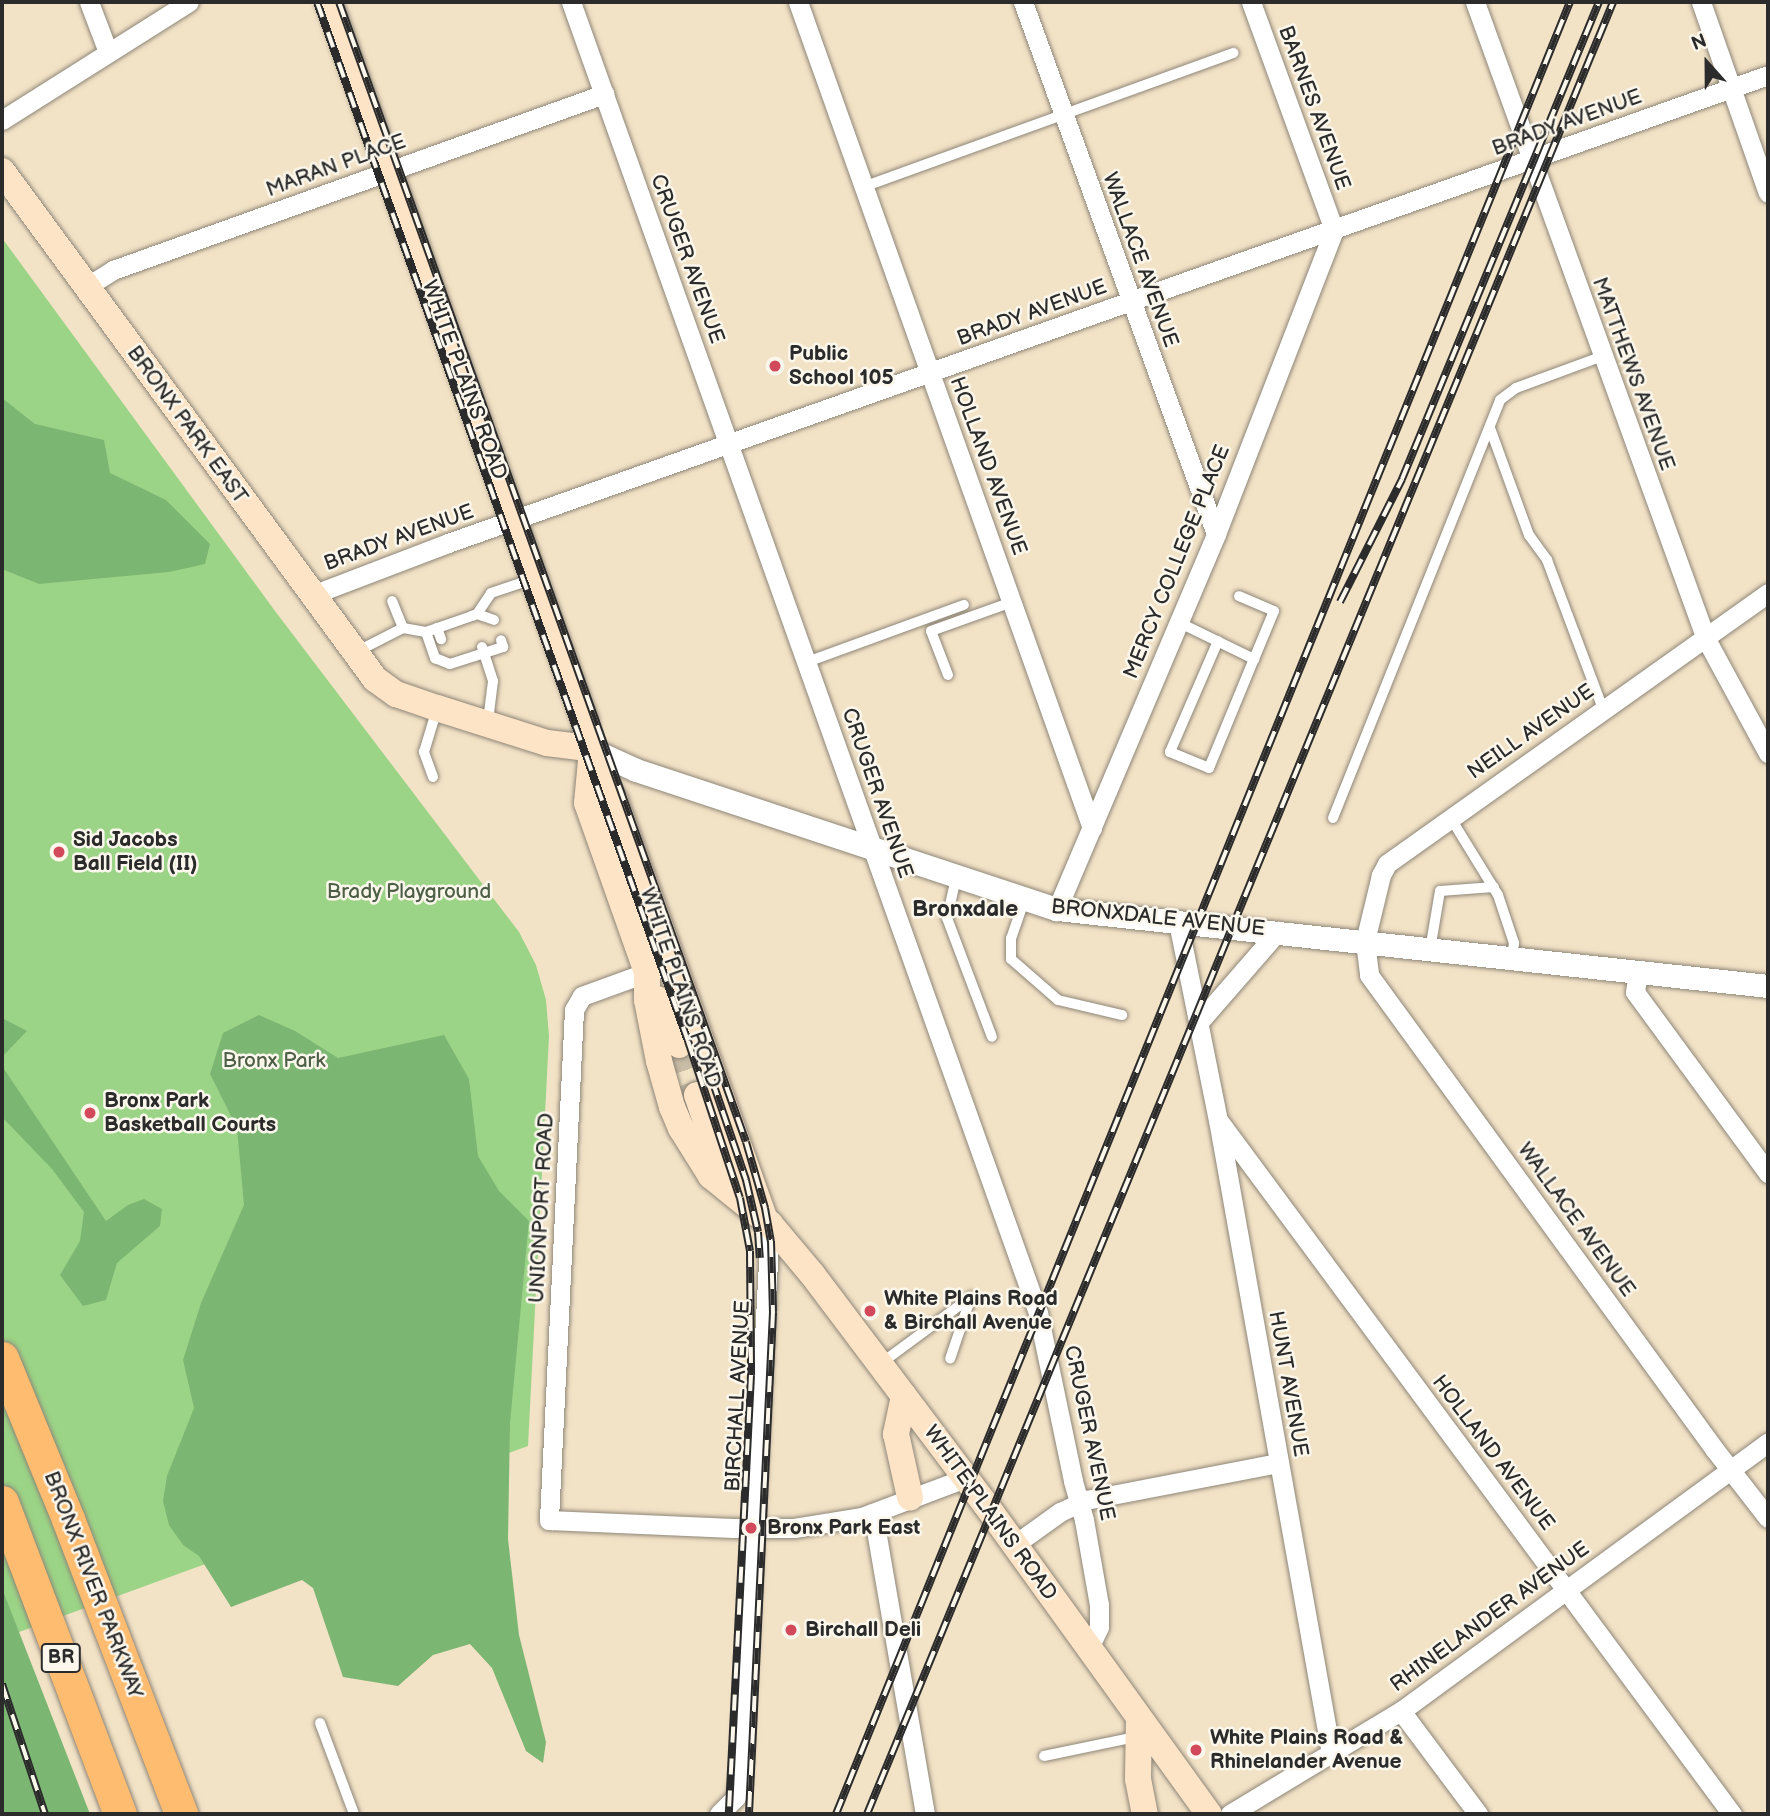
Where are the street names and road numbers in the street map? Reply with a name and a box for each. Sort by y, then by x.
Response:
street label: BARNES AVENUE [1273,22,1355,194]
street label: BRADY AVENUE [1489,84,1645,162]
street label: MARAN PLACE [263,129,409,203]
street label: WALLACE AVENUE [1097,169,1183,351]
street label: CRUGER AVENUE [645,171,729,347]
street label: BRADY AVENUE [954,274,1110,352]
street label: MATTHEWS AVENUE [1586,274,1680,474]
street label: WHITE PLAINS ROAD [416,277,512,483]
street label: BRONX PARK EAST [121,341,253,509]
street label: HOLLAND AVENUE [944,373,1032,559]
street label: MERCY COLLEGE PLACE [1118,441,1236,683]
street label: BRADY AVENUE [321,499,477,577]
street label: NEILL AVENUE [1463,679,1599,785]
street label: CRUGER AVENUE [836,705,918,881]
street label: WHITE PLAINS ROAD [634,884,726,1092]
street label: BRONXDALE AVENUE [1050,894,1266,942]
street label: UNIONPORT ROAD [524,1112,560,1304]
street label: WALLACE AVENUE [1512,1138,1640,1302]
street label: BIRCHALL AVENUE [720,1300,756,1492]
street label: HUNT AVENUE [1263,1309,1313,1459]
street label: CRUGER AVENUE [1058,1343,1120,1523]
street label: HOLLAND AVENUE [1426,1370,1560,1536]
street label: WHITE PLAINS ROAD [918,1421,1062,1605]
street label: BRONX RIVER PARKWAY [38,1468,148,1702]
street label: RHINELANDER AVENUE [1386,1536,1594,1698]
road number: BR [40,1642,82,1674]

